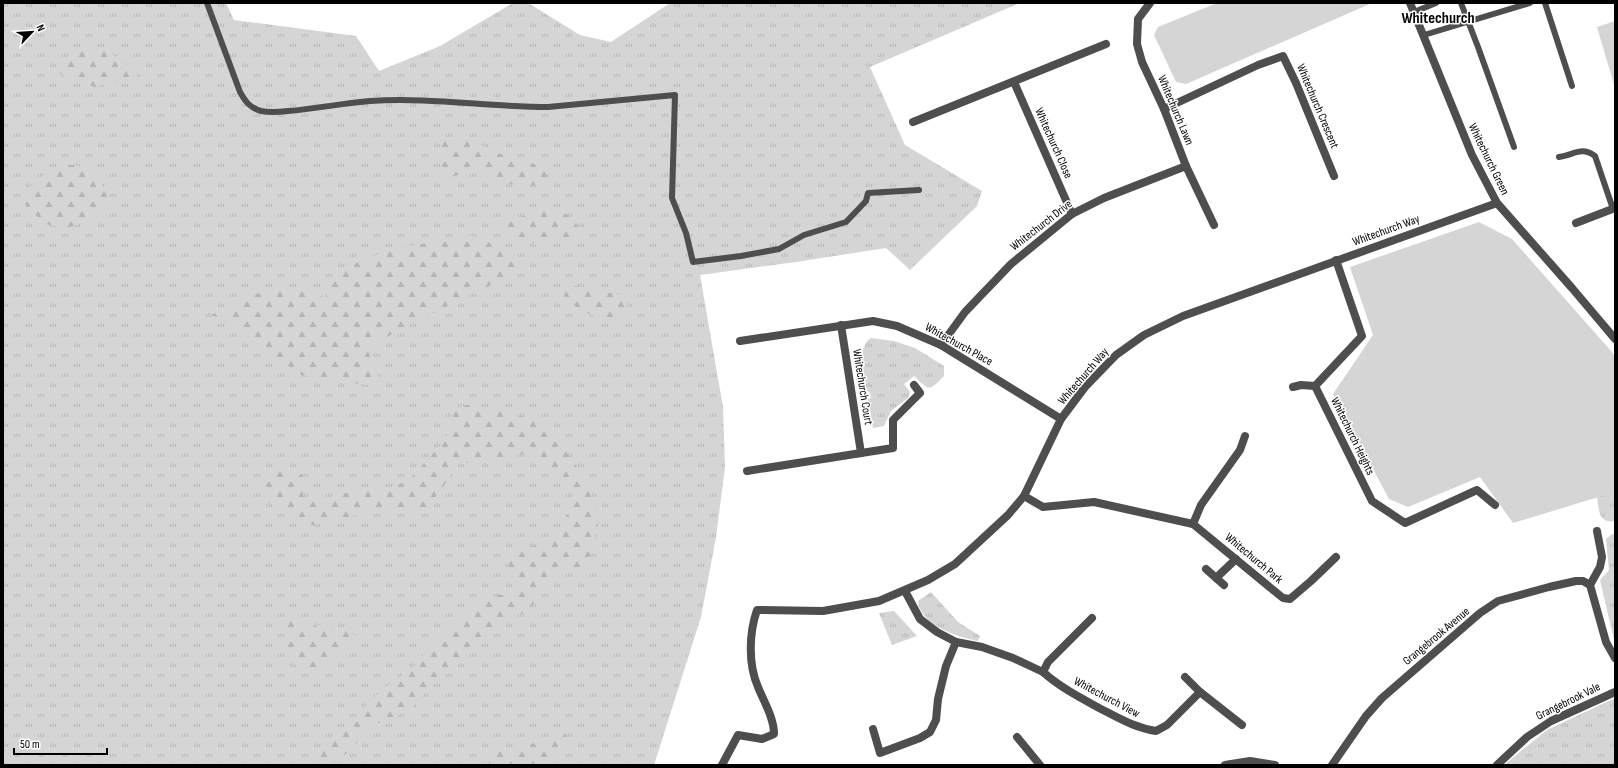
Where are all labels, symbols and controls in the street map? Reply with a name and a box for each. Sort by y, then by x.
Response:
district label: Whitechurch [1401,9,1475,28]
north arrow [12,12,52,52]
text: N [33,23,48,34]
street label: Whitechurch Crescent [1293,62,1342,151]
street label: Whitechurch Lawn [1154,73,1197,147]
street label: Whitechurch Close [1031,106,1076,181]
street label: Whitechurch Green [1465,121,1512,197]
street label: Whitechurch Drive [1007,196,1075,254]
street label: Whitechurch Way [1351,211,1422,250]
street label: Whitechurch Place [922,320,995,369]
street label: Whitechurch Way [1055,345,1112,408]
street label: Whitechurch Court [849,348,876,426]
street label: Whitechurch Heights [1327,395,1378,478]
street label: Whitechurch Park [1222,530,1286,587]
street label: Grangebrook Avenue [1400,604,1473,669]
street label: Whitechurch View [1071,674,1143,721]
street label: Grangebrook Vale [1533,679,1603,724]
scale bar [14,730,107,756]
text: 50 m [20,737,40,752]

